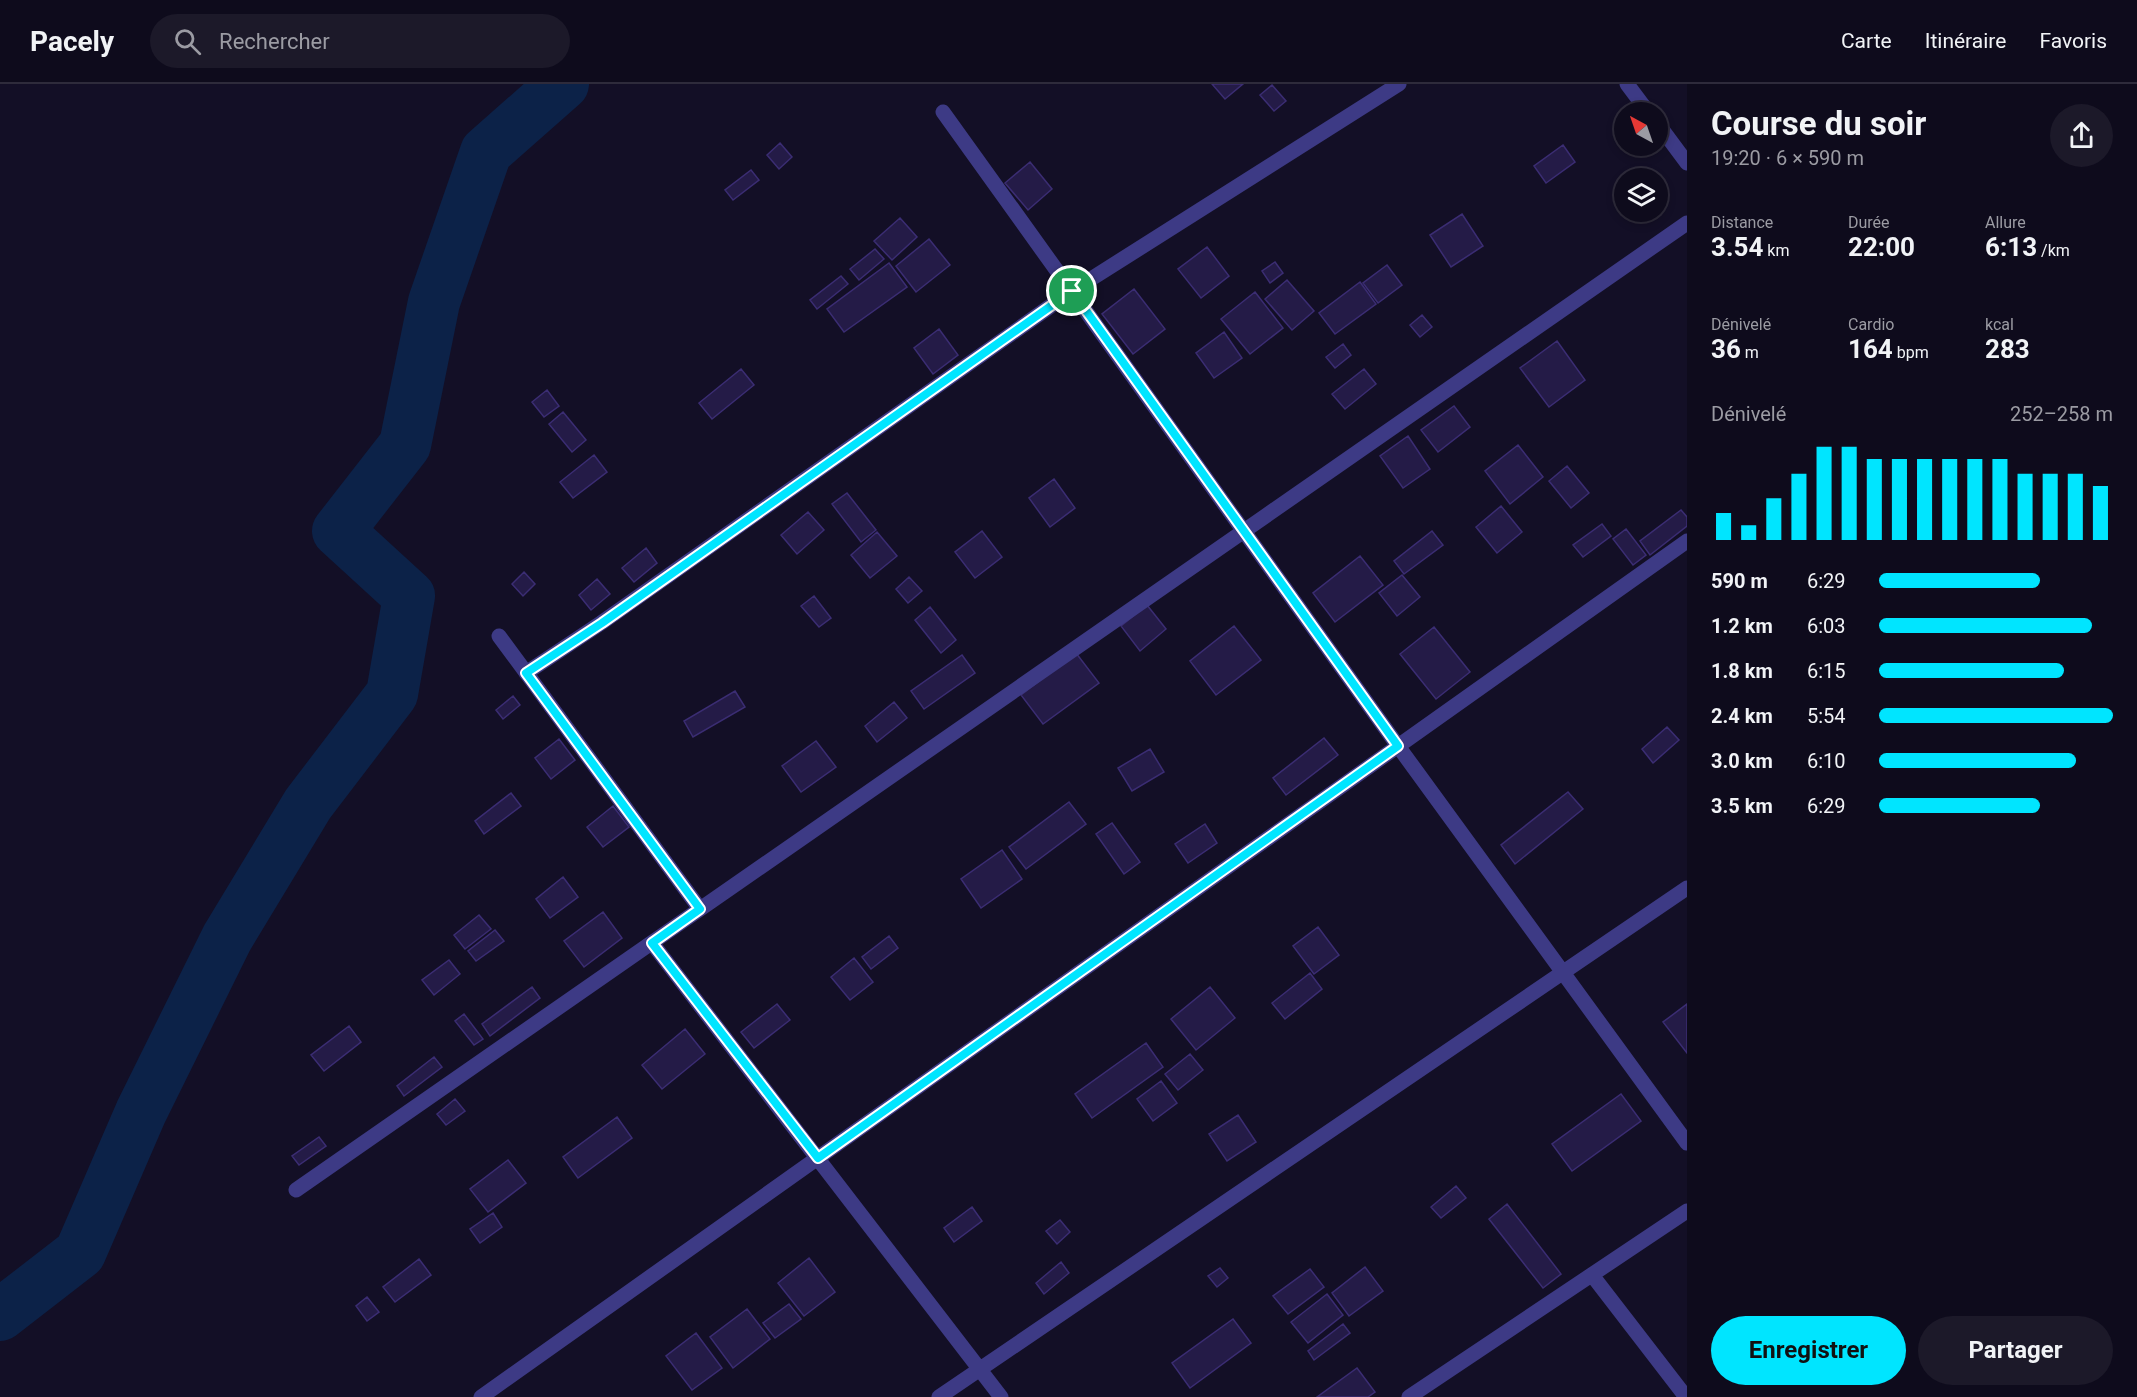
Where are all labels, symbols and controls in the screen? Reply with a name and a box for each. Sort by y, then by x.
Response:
search box [150,14,570,68]
text: Pacely [30,25,114,58]
icon: search [171,25,204,58]
text: Rechercher [219,29,330,54]
text: Carte [1841,29,1892,53]
text: Itinéraire [1925,29,2006,53]
text: Favoris [2039,29,2107,53]
north arrow [1614,102,1668,156]
map controls [1614,102,1668,222]
text: Course du soir [1711,104,1926,143]
button: share [2050,104,2113,167]
text: 19:20 · 6 × 590 m [1711,146,1864,170]
button: layers [1614,168,1668,222]
text: Distance [1711,213,1773,232]
text: Durée [1848,213,1890,232]
text: Allure [1985,213,2026,232]
text: 3.54 [1711,232,1763,262]
text: 22:00 [1848,232,1915,262]
text: 6:13 [1985,232,2037,262]
text: km [1763,241,1789,260]
text: /km [2037,241,2070,260]
pin [1046,265,1097,316]
icon: arrive [1055,274,1088,307]
text: Dénivelé [1711,315,1771,334]
text: Cardio [1848,315,1894,334]
text: kcal [1985,315,2014,334]
text: 36 [1711,334,1741,364]
text: 164 [1848,334,1893,364]
text: 283 [1985,334,2030,364]
text: m [1741,343,1759,362]
text: bpm [1893,343,1929,362]
text: Dénivelé [1711,402,1786,426]
text: 252–258 m [2010,402,2113,426]
text: 590 m [1711,569,1768,593]
text: 6:29 [1807,569,1846,593]
text: 1.2 km [1711,614,1773,638]
text: 6:03 [1807,614,1846,638]
text: 1.8 km [1711,659,1773,683]
text: 6:15 [1807,659,1846,683]
text: 2.4 km [1711,704,1773,728]
text: 5:54 [1807,704,1846,728]
text: 3.0 km [1711,749,1773,773]
text: 6:10 [1807,749,1846,773]
text: 3.5 km [1711,794,1773,818]
text: 6:29 [1807,794,1846,818]
button: Enregistrer [1711,1316,1906,1385]
button: Partager [1918,1316,2113,1385]

